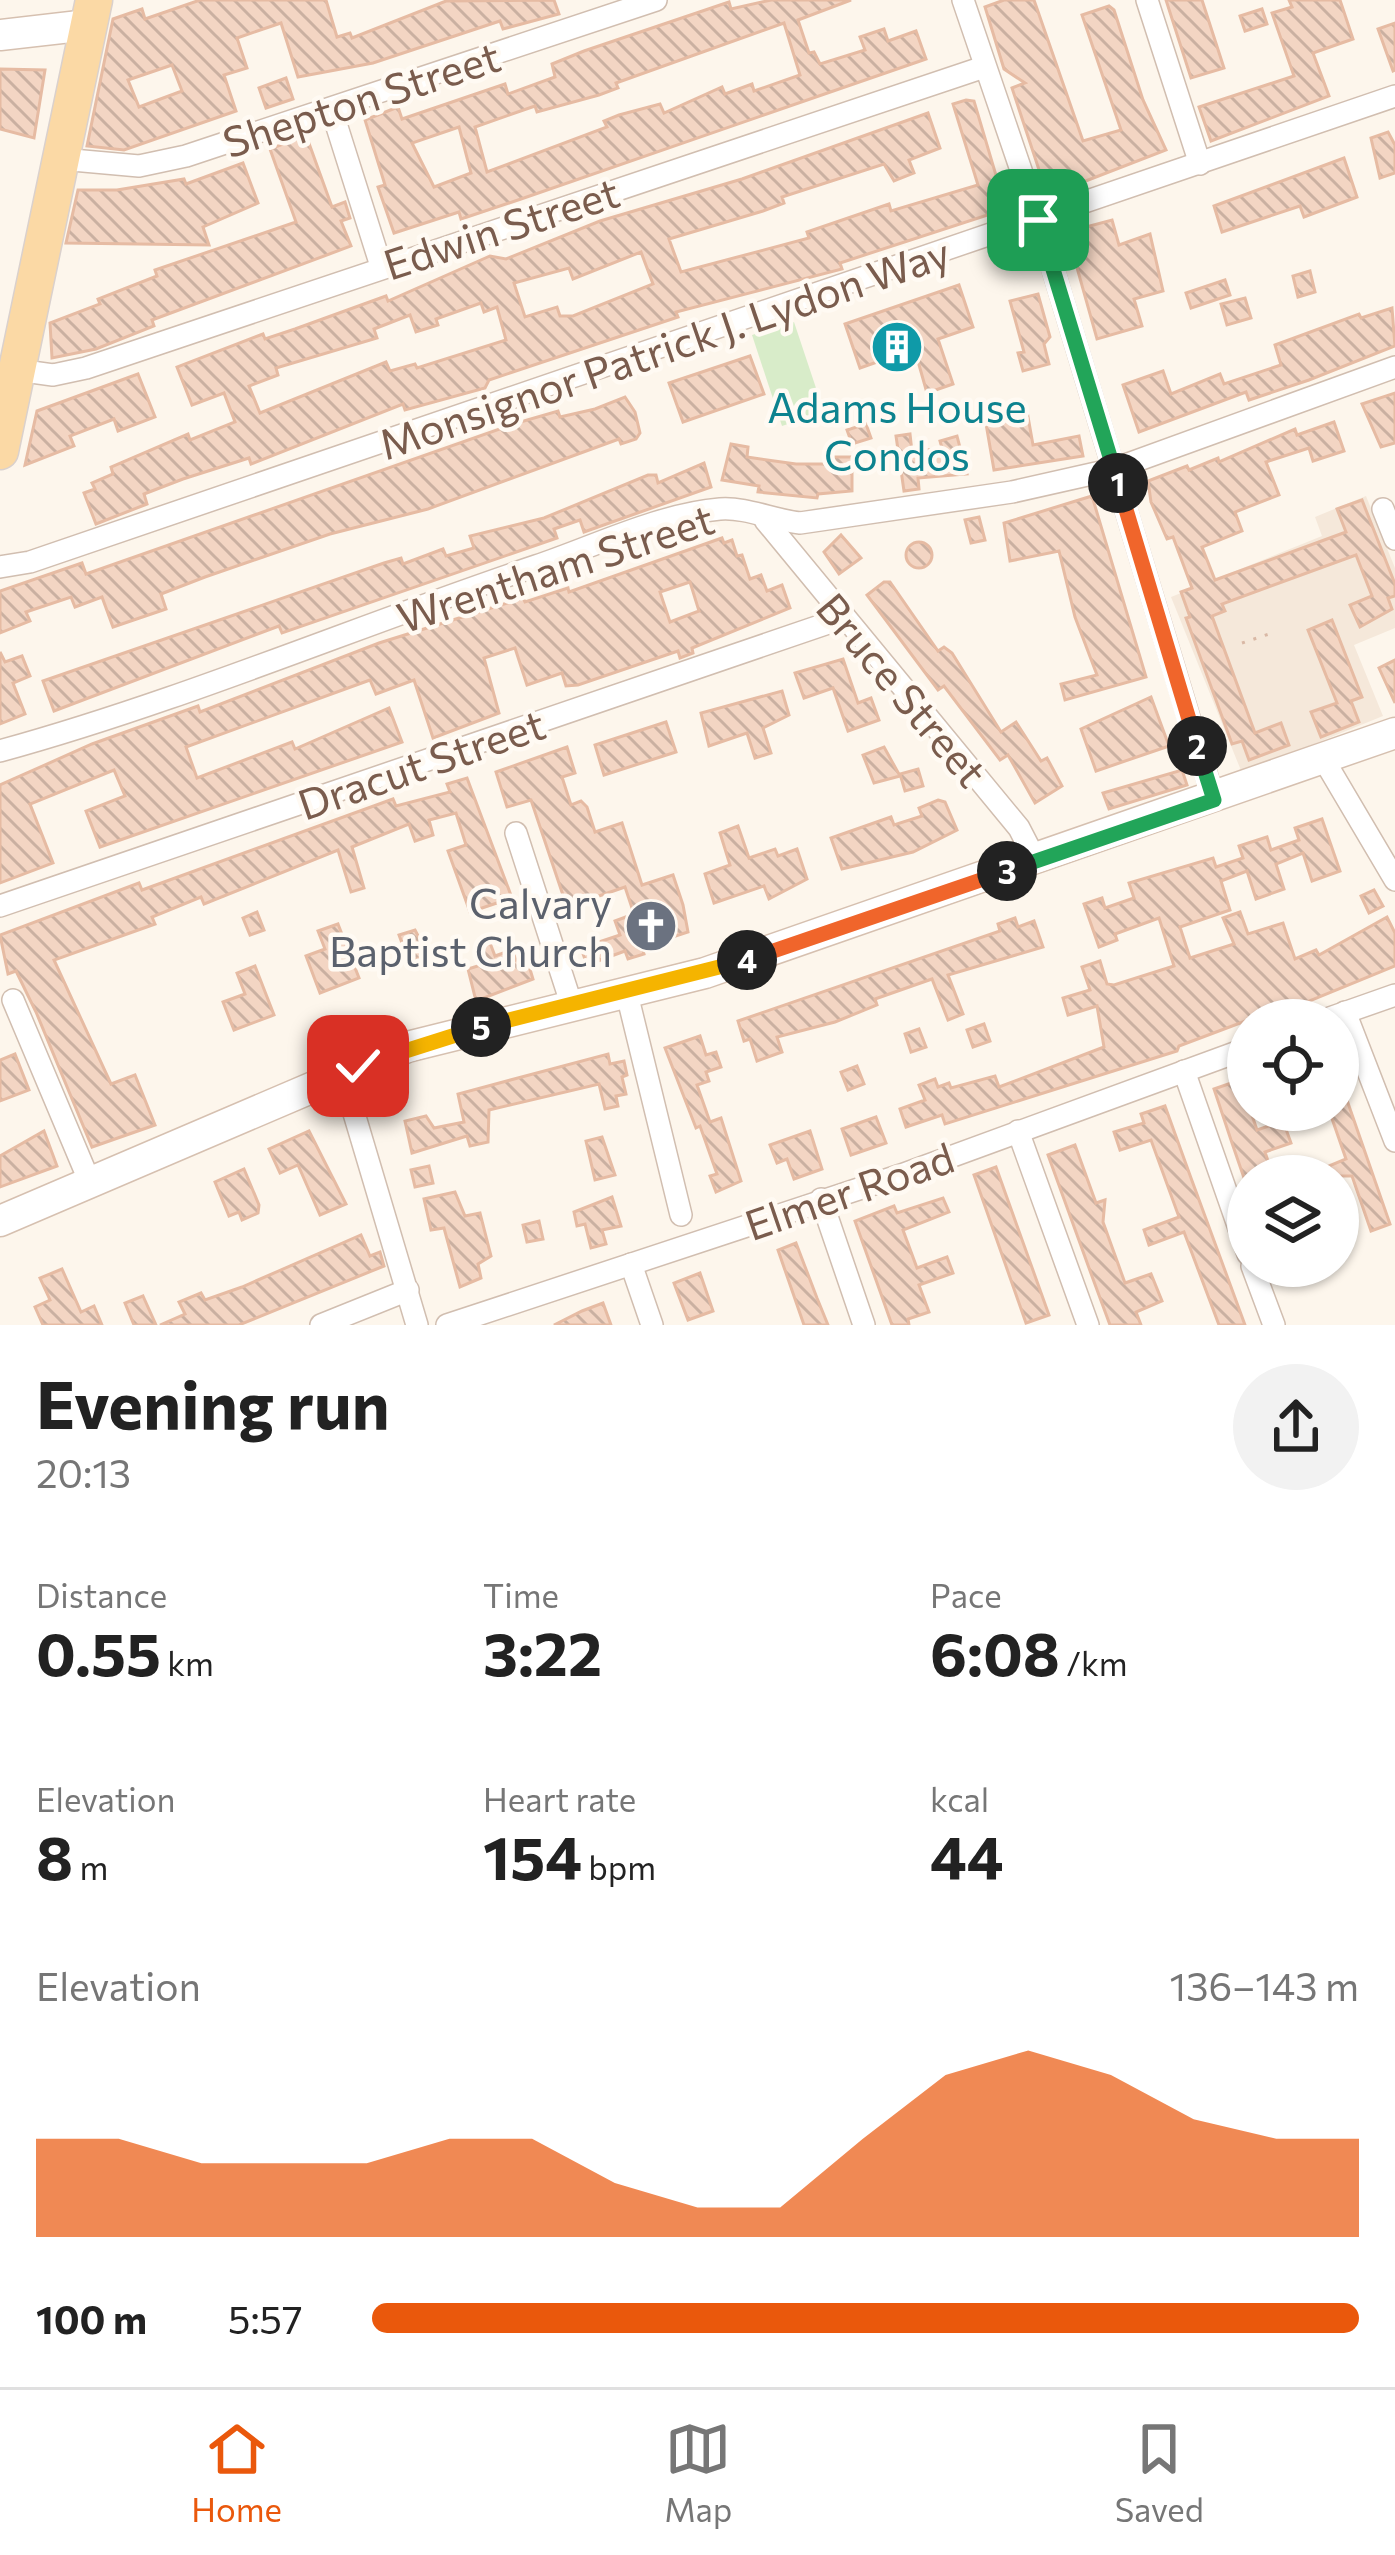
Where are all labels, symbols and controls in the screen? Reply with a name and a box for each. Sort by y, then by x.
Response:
street label: Shepton Street [216,29,506,167]
street label: Edwin Street [377,165,625,289]
pin [987,169,1089,271]
icon: arrive [1005,187,1071,253]
street label: Monsignor Patrick J. Lydon Way [372,225,956,469]
building icon: Adams House Condos [869,319,925,375]
place label: Adams House Condos [767,380,1027,480]
pin: 1 [1088,453,1148,513]
text: 1 [1111,462,1125,503]
street label: Wrentham Street [390,491,720,643]
street label: Bruce Street [807,581,999,797]
street label: Dracut Street [291,697,551,829]
pin: 2 [1167,716,1227,776]
text: 2 [1188,725,1206,766]
pin: 3 [977,841,1037,901]
text: 3 [997,850,1017,891]
place label: Calvary Baptist Church [329,876,612,976]
church icon: Calvary Baptist Church [623,898,679,954]
pin: 4 [717,930,777,990]
text: 4 [737,939,757,980]
pin: 5 [451,997,511,1057]
map controls [1227,999,1359,1287]
button: locate [1227,999,1359,1131]
text: 5 [471,1006,491,1047]
pin [307,1015,409,1117]
icon: check [325,1033,391,1099]
street label: Elmer Road [738,1130,960,1250]
button: layers [1227,1155,1359,1287]
text: Evening run [36,1362,390,1443]
button: share [1233,1364,1359,1490]
text: 20:13 [36,1448,131,1496]
text: Distance [36,1574,167,1615]
text: Time [483,1574,559,1615]
text: Pace [930,1574,1002,1615]
text: 0.55 [36,1615,161,1688]
text: 3:22 [483,1615,602,1688]
text: 6:08 [930,1615,1060,1688]
text: km [161,1642,214,1683]
text: /km [1060,1642,1128,1683]
text: Elevation [36,1778,175,1819]
text: Heart rate [483,1778,636,1819]
text: kcal [930,1778,989,1819]
text: 8 [36,1819,73,1892]
text: 154 [483,1819,582,1892]
text: 44 [930,1819,1004,1892]
text: m [73,1846,108,1887]
text: bpm [582,1846,656,1887]
text: Elevation [36,1961,201,2009]
text: 136–143 m [1170,1961,1359,2009]
text: 100 m [36,2294,147,2342]
text: 5:57 [228,2294,303,2342]
tab: Home [191,2416,282,2529]
tab: Map [664,2416,732,2529]
tab: Saved [1115,2416,1204,2529]

